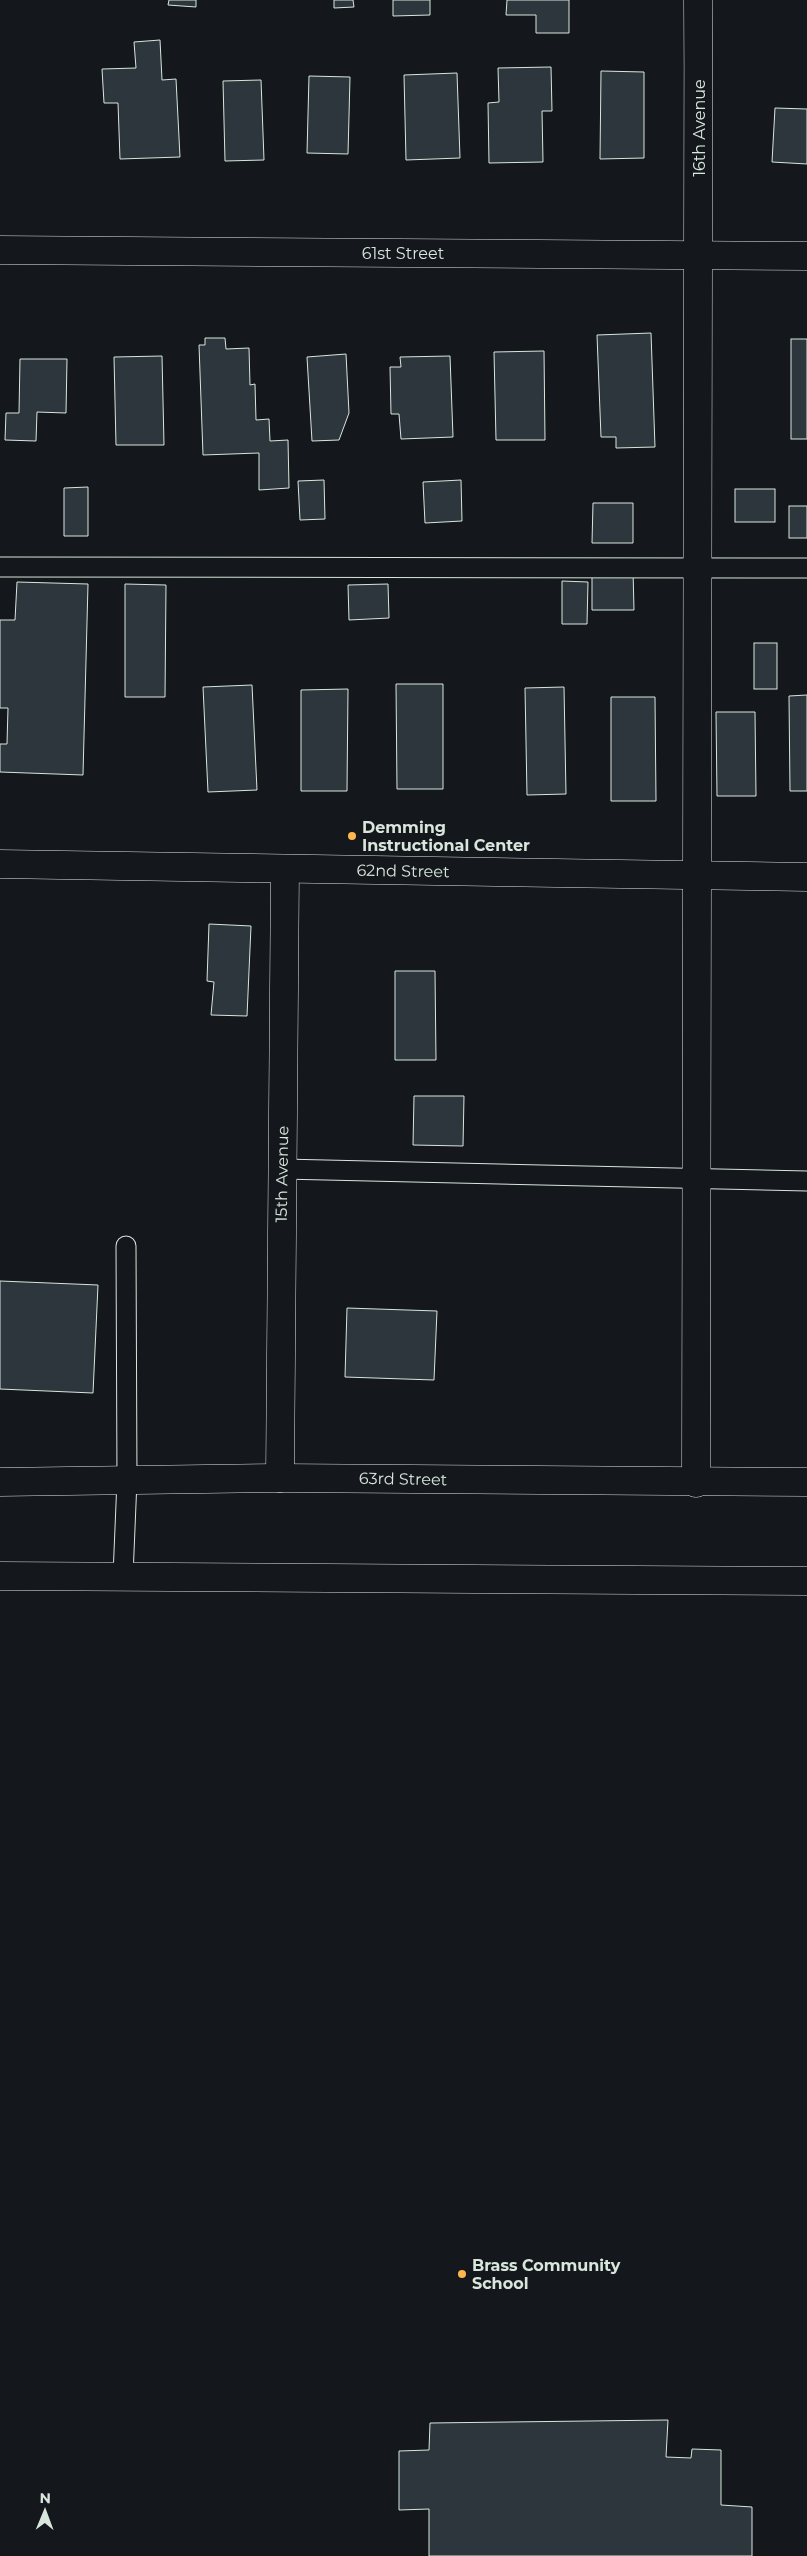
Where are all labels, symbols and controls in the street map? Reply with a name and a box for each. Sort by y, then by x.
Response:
street label: 16th Avenue [690,79,709,177]
street label: 61st Street [362,244,445,263]
place label: Demming Instructional Center [362,818,530,855]
marker: Demming Instructional Center [346,830,358,842]
street label: 62nd Street [356,861,450,881]
street label: 15th Avenue [272,1125,292,1223]
street label: 63rd Street [359,1469,448,1489]
place label: Brass Community School [472,2256,621,2293]
marker: Brass Community School [456,2268,468,2280]
north arrow [20,2486,70,2536]
text: N [39,2489,51,2507]

